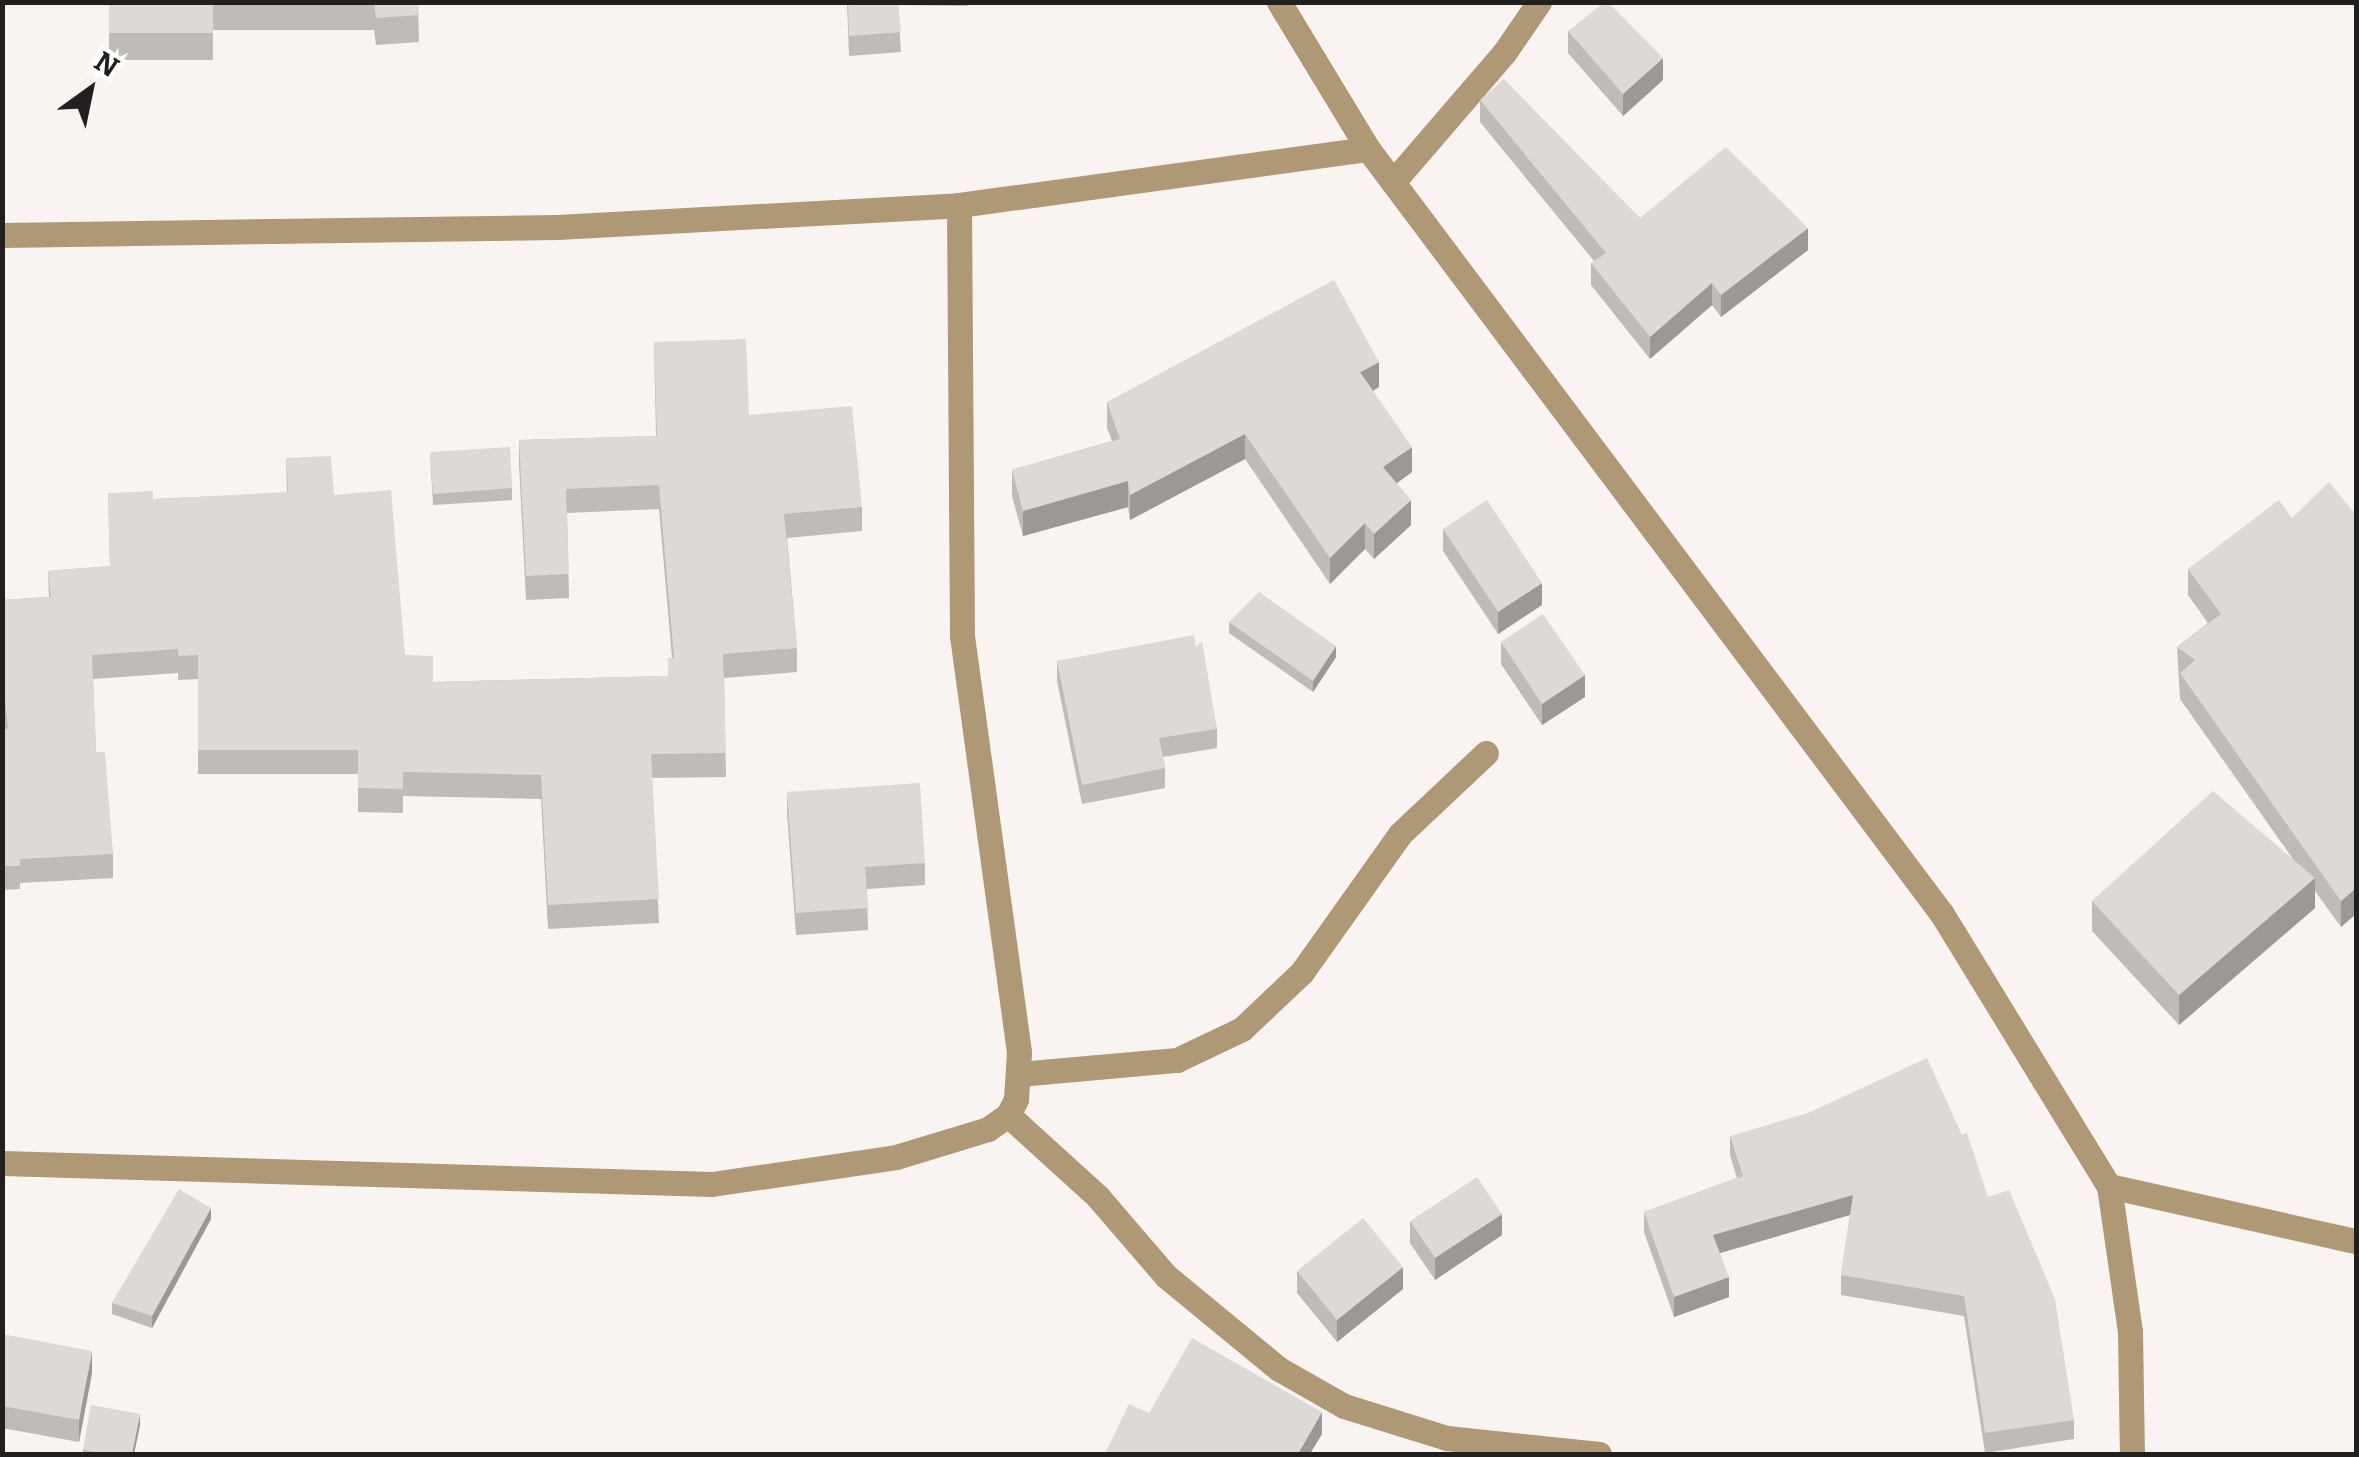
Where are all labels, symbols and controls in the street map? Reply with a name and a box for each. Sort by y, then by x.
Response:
north arrow [40,40,140,140]
text: N [89,45,125,84]

